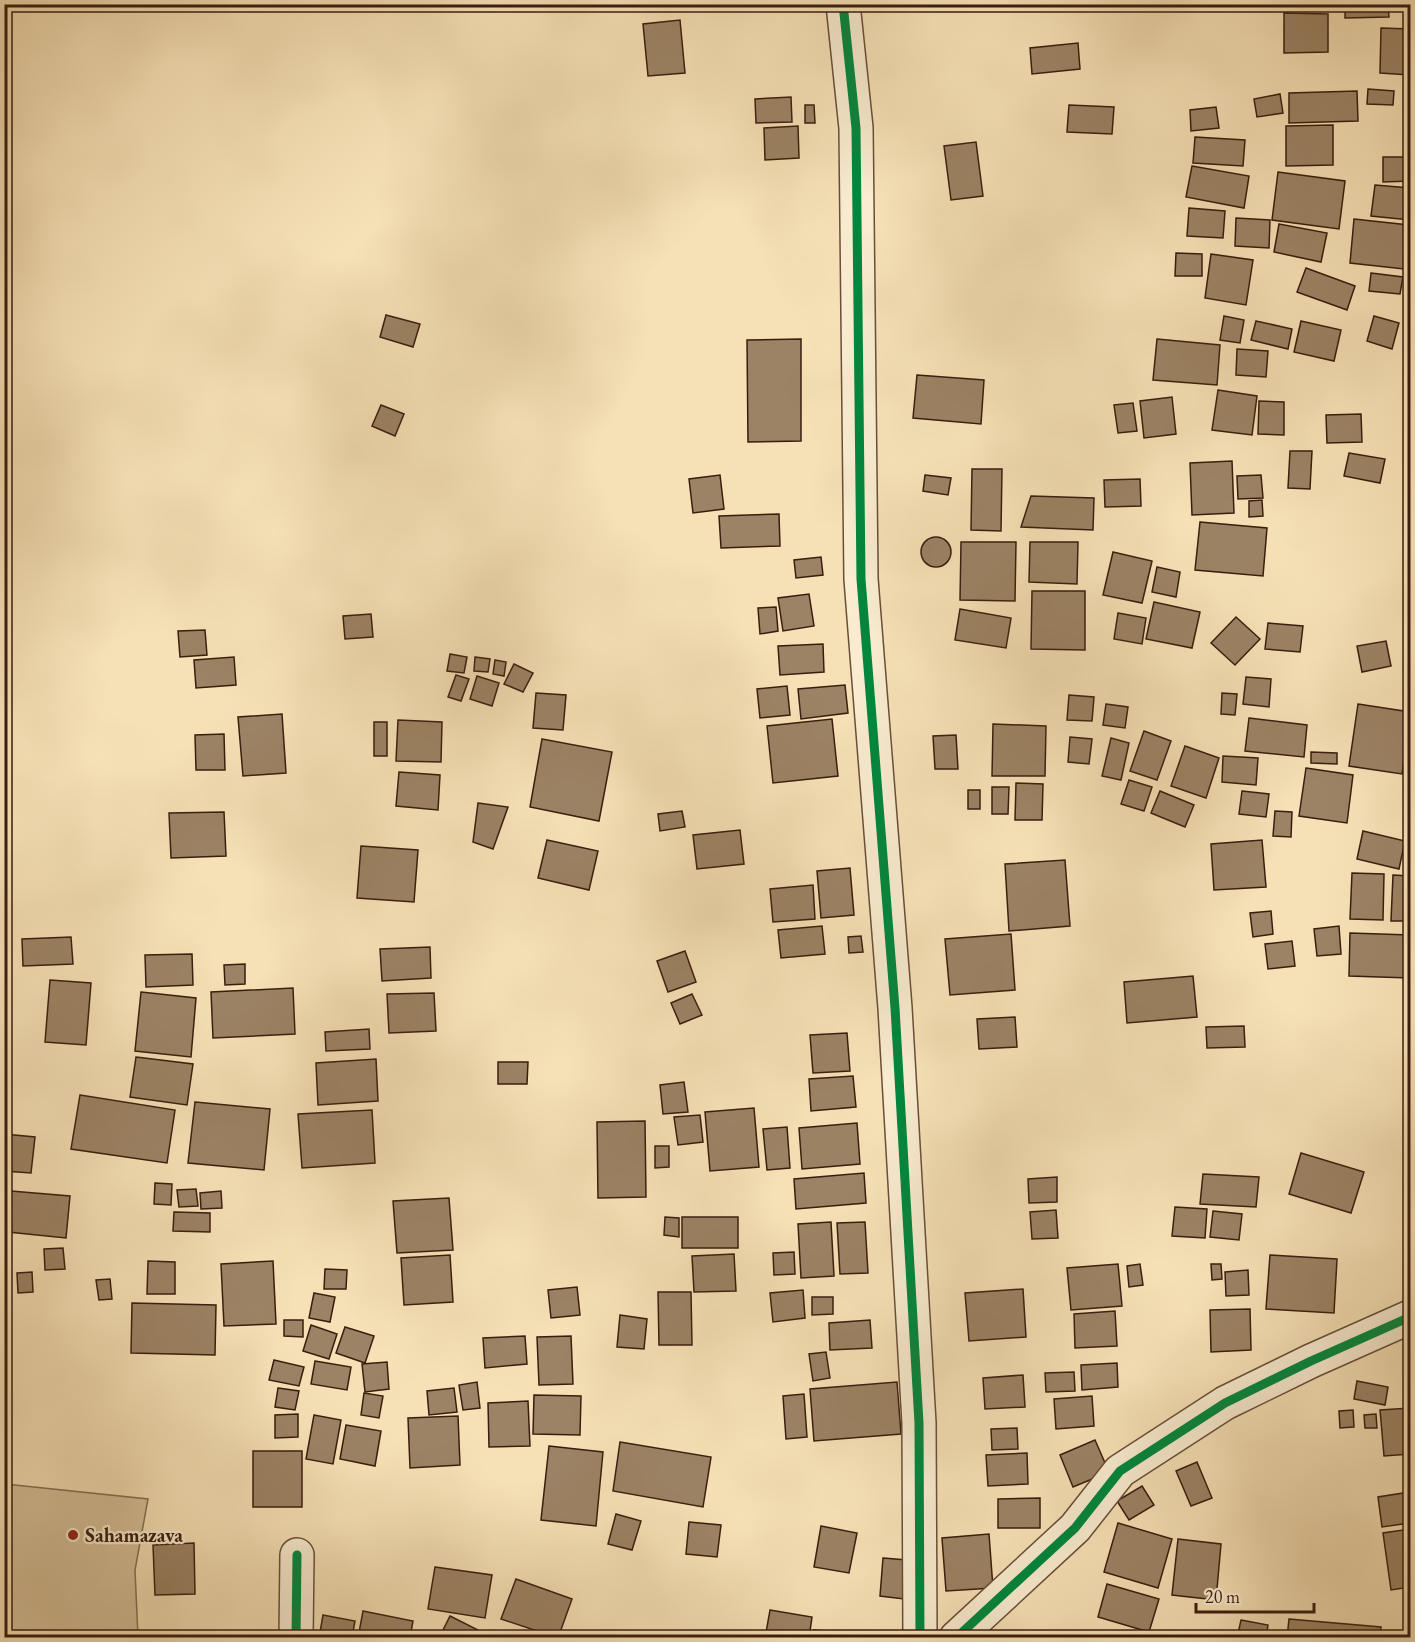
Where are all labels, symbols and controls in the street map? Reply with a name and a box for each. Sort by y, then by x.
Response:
place label: Sahamazava [85,1522,183,1548]
marker: Sahamazava [66,1528,80,1542]
scale bar [1196,1576,1314,1614]
text: 20 m [1205,1585,1240,1608]

